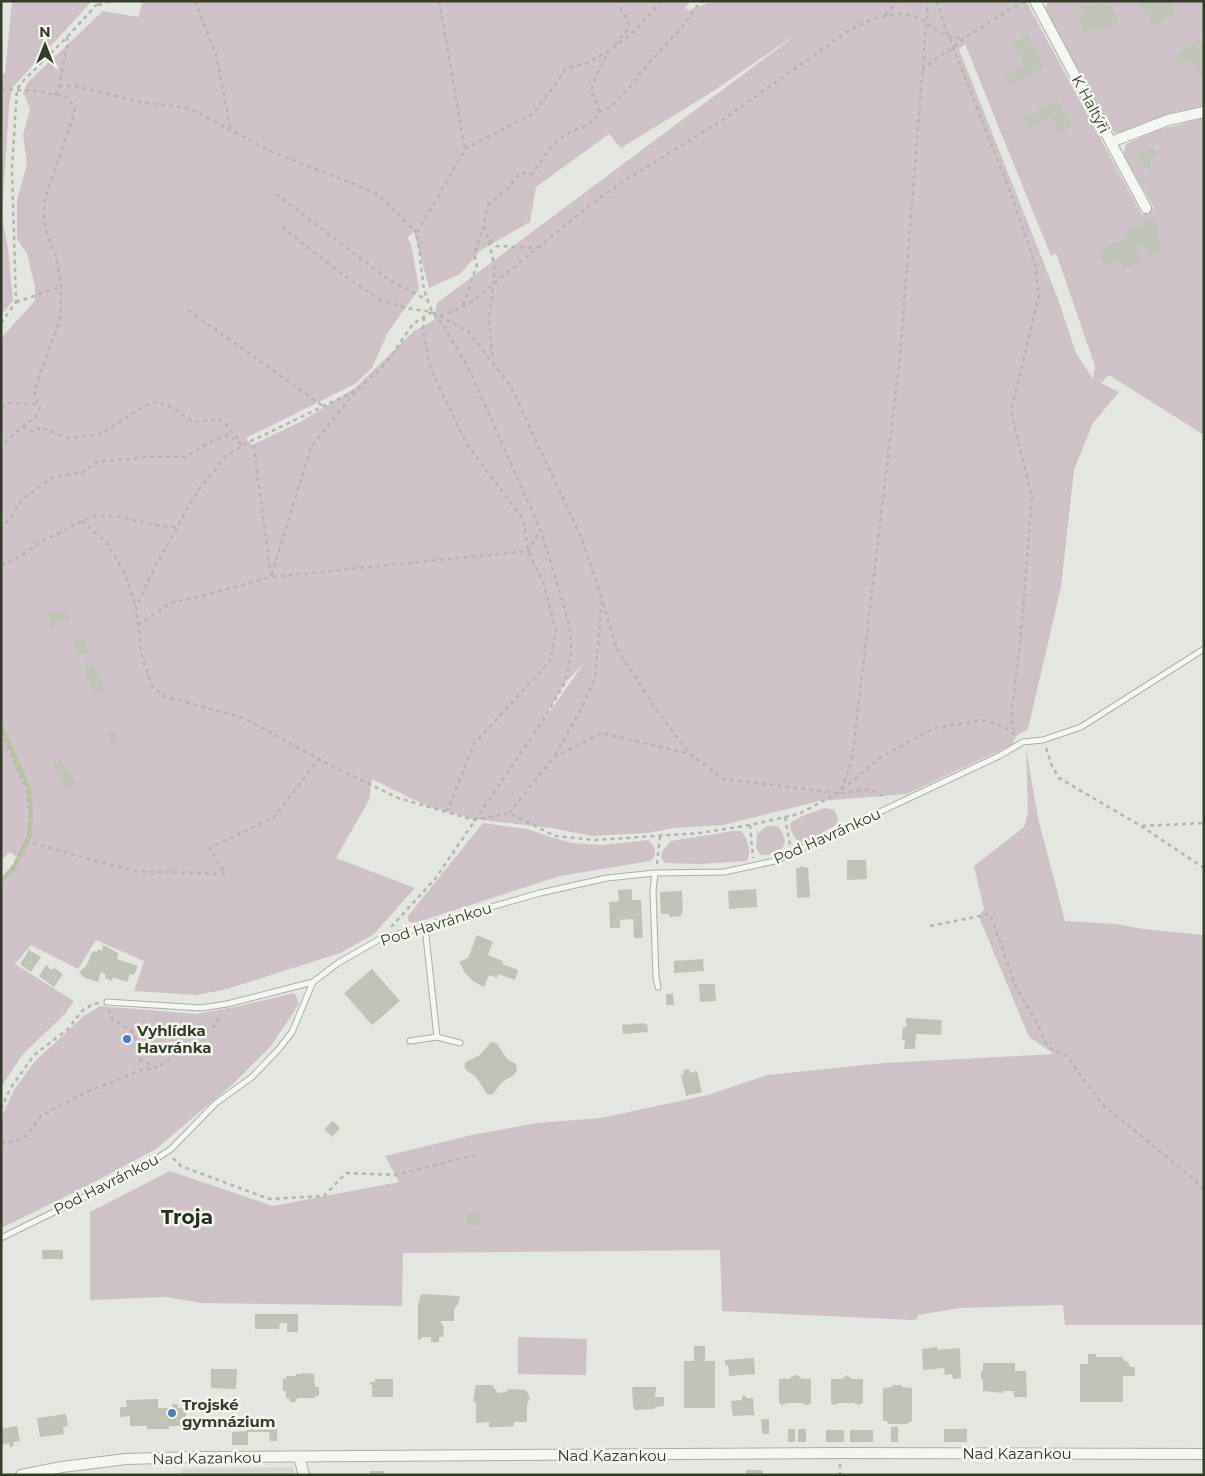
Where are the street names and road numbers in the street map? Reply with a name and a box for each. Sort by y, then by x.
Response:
street label: K Haltýři [1068,72,1114,136]
street label: Pod Havránkou [770,804,884,868]
street label: Pod Havránkou [378,898,494,950]
street label: Pod Havránkou [50,1149,162,1219]
street label: Nad Kazankou [962,1444,1072,1463]
street label: Nad Kazankou [557,1446,667,1465]
street label: Nad Kazankou [152,1448,262,1468]

